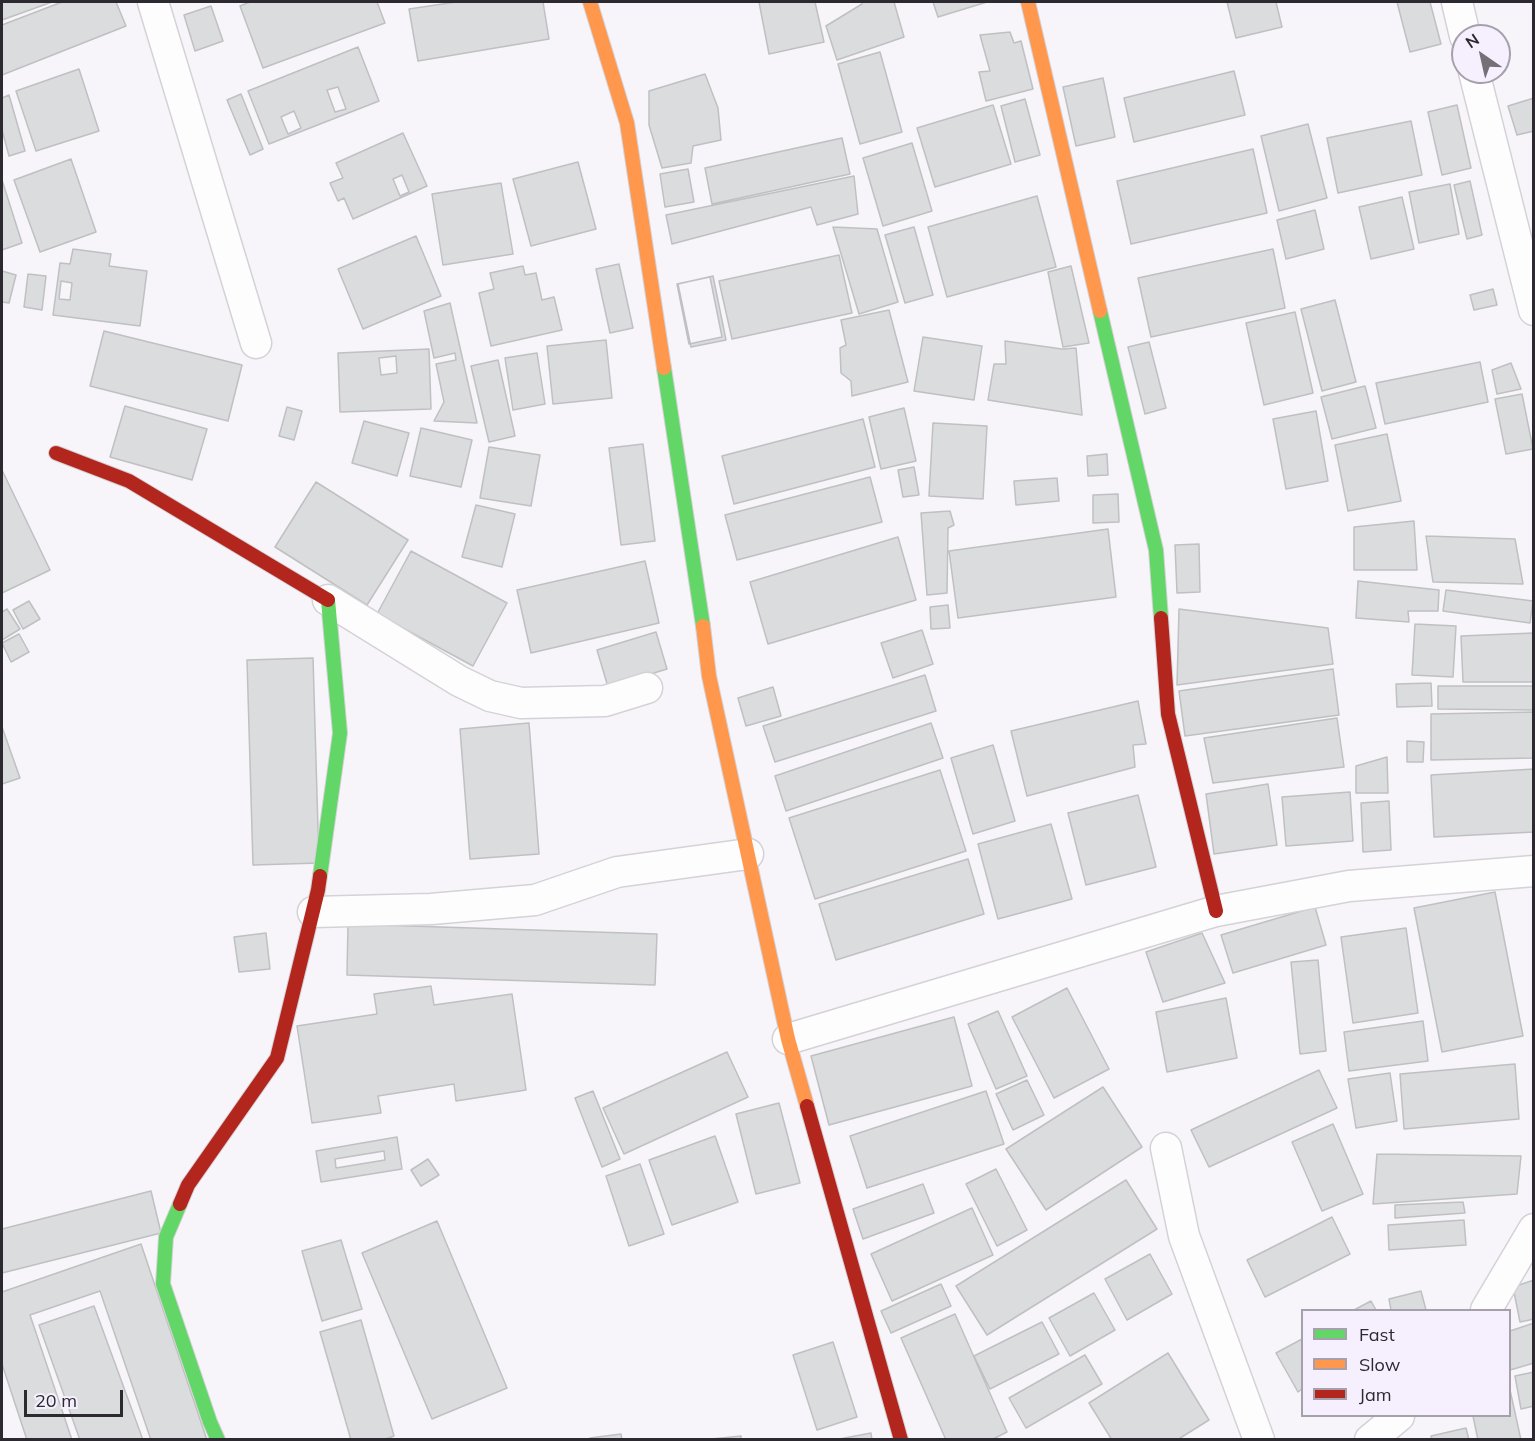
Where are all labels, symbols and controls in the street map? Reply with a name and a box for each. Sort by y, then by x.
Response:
north arrow [1451,24,1511,84]
text: N [1461,29,1483,52]
legend [1301,1309,1511,1417]
text: Fast [1359,1323,1395,1346]
text: Slow [1359,1353,1400,1376]
scale bar [27,1378,126,1416]
text: Jam [1359,1383,1392,1406]
text: 20 m [35,1389,77,1412]

